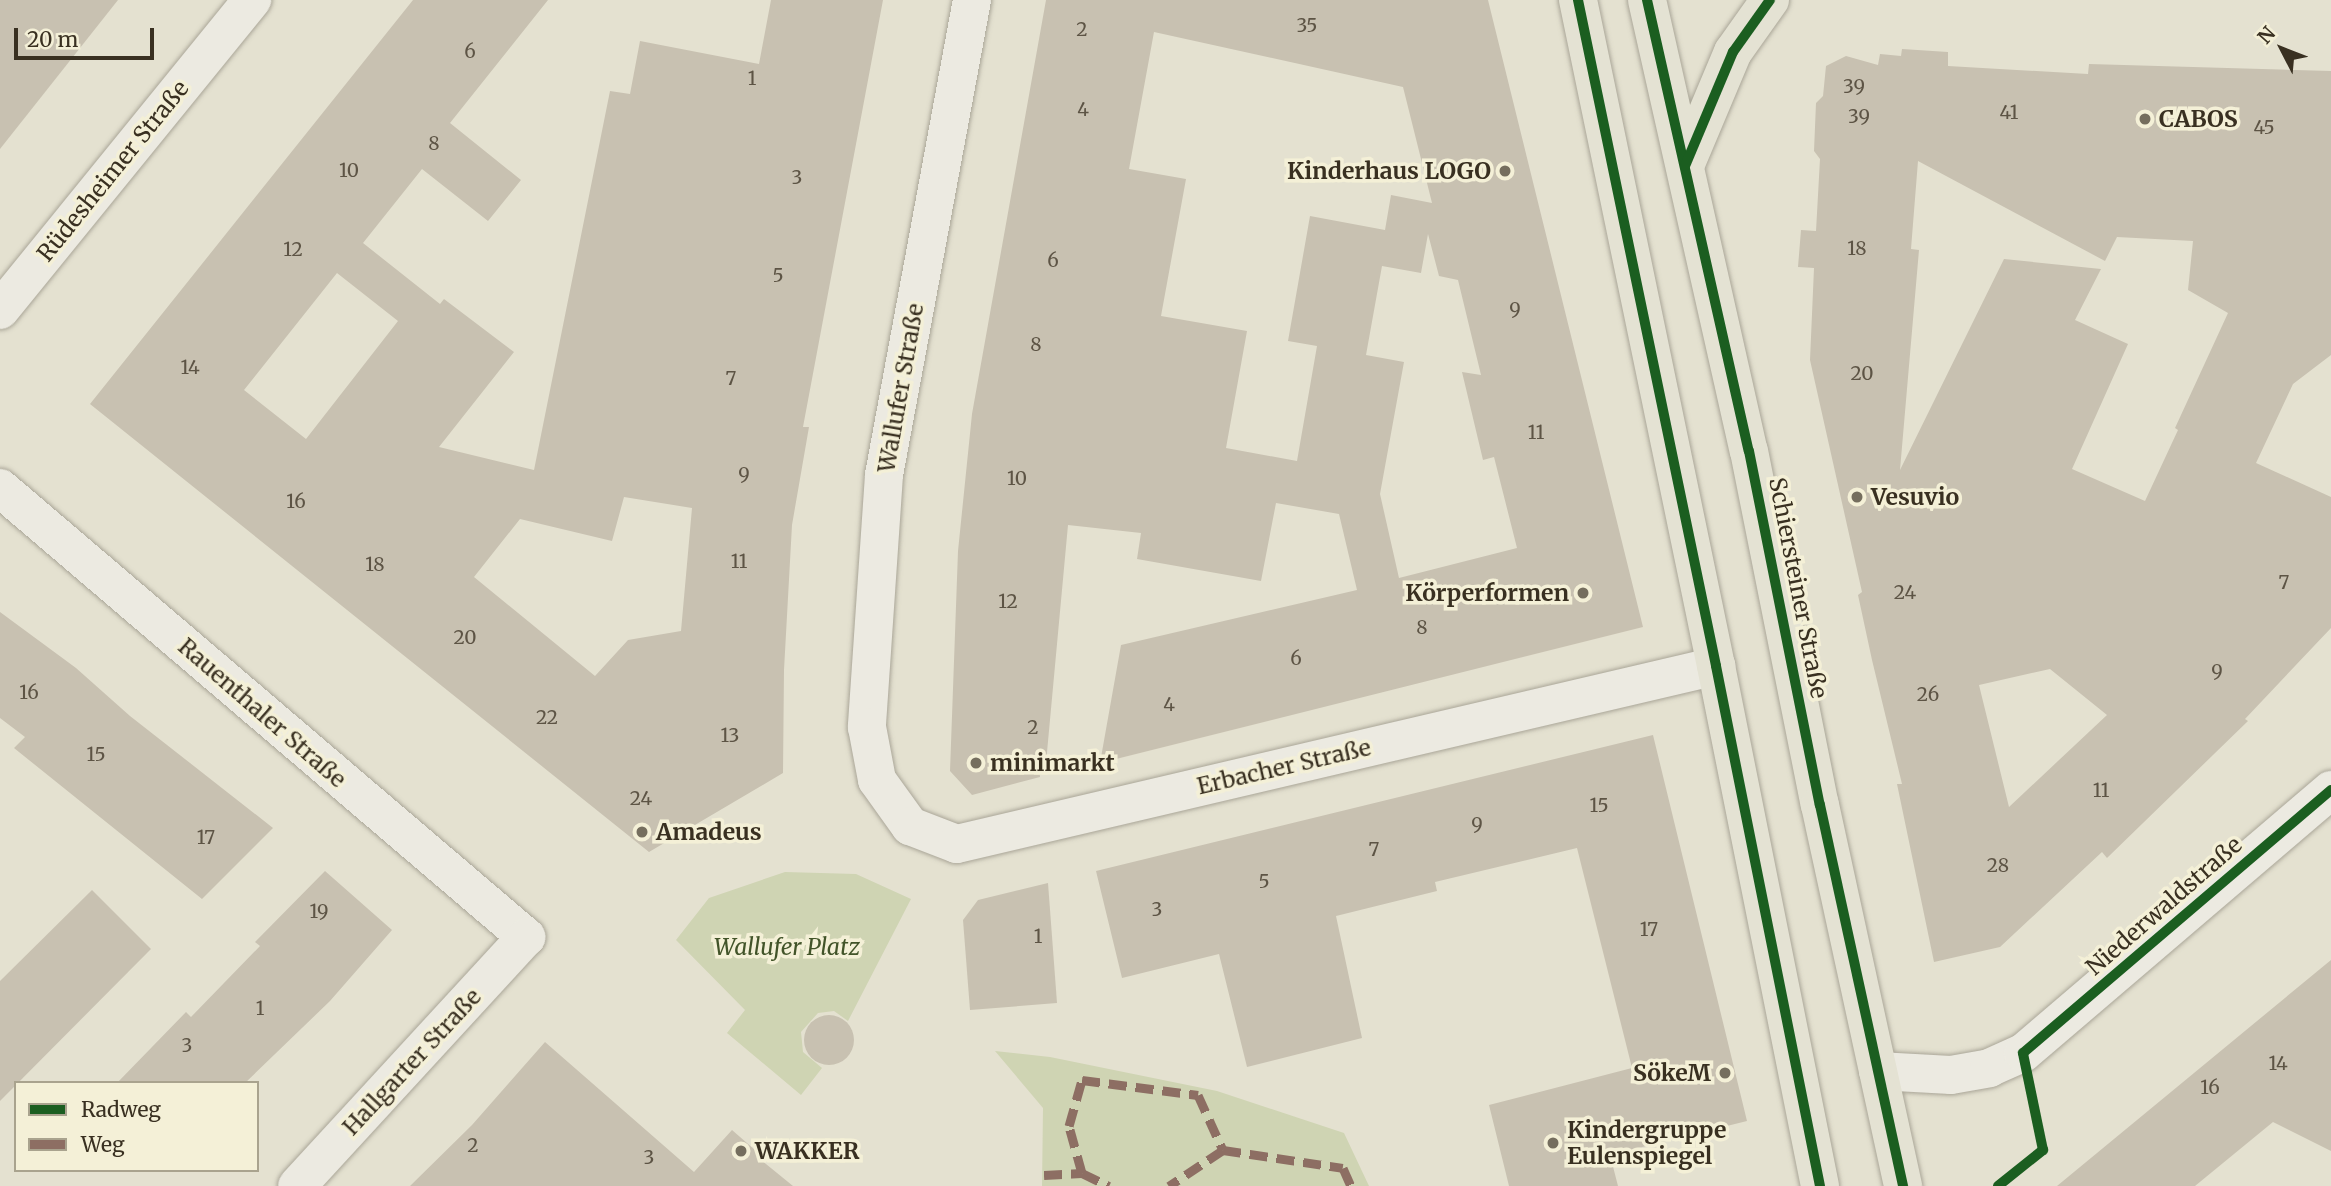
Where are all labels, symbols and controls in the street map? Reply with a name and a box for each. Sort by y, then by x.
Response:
scale bar [18,14,158,58]
north arrow [2247,14,2317,84]
house number: 35 [1297,15,1317,37]
house number: 2 [1076,19,1088,41]
text: N [2252,21,2280,49]
text: 20 m [27,26,78,53]
house number: 6 [464,41,476,63]
house number: 1 [748,68,756,90]
street label: Rüdesheimer Straße [32,75,194,267]
house number: 39 [1843,76,1865,98]
house number: 4 [1077,99,1089,121]
house number: 41 [2000,102,2018,124]
place label: CABOS [2159,105,2238,133]
house number: 39 [1848,106,1870,128]
marker: CABOS [2137,111,2153,127]
house number: 45 [2253,117,2275,139]
house number: 8 [428,133,440,155]
place label: Kinderhaus LOGO [1287,157,1491,185]
house number: 10 [339,160,359,182]
marker: Kinderhaus LOGO [1497,163,1513,179]
house number: 3 [792,167,802,189]
house number: 18 [1847,238,1867,260]
house number: 12 [283,239,303,261]
house number: 6 [1047,250,1059,272]
house number: 5 [772,265,784,287]
house number: 9 [1509,299,1521,321]
street label: Wallufer Straße [873,301,929,475]
house number: 8 [1030,334,1042,356]
house number: 14 [180,357,200,379]
house number: 20 [1850,363,1874,385]
house number: 7 [726,368,736,390]
house number: 11 [1528,422,1544,444]
house number: 9 [738,464,750,486]
house number: 10 [1007,468,1027,490]
street label: Schiersteiner Straße [1763,475,1833,701]
place label: Vesuvio [1871,483,1959,511]
marker: Vesuvio [1849,489,1865,505]
house number: 16 [286,491,306,513]
house number: 11 [731,551,747,573]
house number: 18 [365,554,385,576]
house number: 7 [2279,572,2289,594]
place label: Körperformen [1405,579,1569,607]
house number: 24 [1894,582,1916,604]
marker: Körperformen [1575,585,1591,601]
house number: 12 [998,591,1018,613]
house number: 8 [1416,617,1428,639]
house number: 20 [453,627,477,649]
street label: Rauenthaler Straße [173,633,351,793]
house number: 6 [1290,648,1302,670]
house number: 9 [2211,661,2223,683]
house number: 16 [19,682,39,704]
house number: 26 [1917,684,1939,706]
house number: 4 [1163,694,1175,716]
house number: 22 [536,707,558,729]
house number: 2 [1027,717,1039,739]
house number: 13 [721,725,739,747]
street label: Erbacher Straße [1194,734,1374,800]
house number: 15 [86,744,106,766]
place label: minimarkt [990,749,1115,777]
marker: minimarkt [968,755,984,771]
house number: 11 [2093,780,2109,802]
house number: 24 [630,788,652,810]
house number: 15 [1589,795,1609,817]
house number: 9 [1471,814,1483,836]
place label: Amadeus [656,818,762,846]
marker: Amadeus [634,824,650,840]
house number: 17 [197,827,215,849]
street label: Niederwaldstraße [2081,831,2247,981]
house number: 7 [1369,839,1379,861]
house number: 28 [1987,855,2009,877]
house number: 5 [1258,871,1270,893]
house number: 3 [1152,899,1162,921]
house number: 19 [309,901,329,923]
house number: 17 [1640,919,1658,941]
house number: 1 [1034,926,1042,948]
park label: Wallufer Platz [714,933,860,961]
street label: Hallgarter Straße [337,983,487,1141]
house number: 1 [256,998,264,1020]
house number: 3 [182,1035,192,1057]
house number: 14 [2268,1053,2288,1075]
place label: SökeM [1633,1059,1711,1087]
marker: SökeM [1717,1065,1733,1081]
house number: 16 [2200,1077,2220,1099]
legend [14,1081,259,1172]
text: Radweg [81,1096,161,1123]
place label: Kindergruppe Eulenspiegel [1567,1116,1726,1170]
text: Weg [81,1131,125,1158]
house number: 2 [467,1135,479,1157]
marker: Kindergruppe Eulenspiegel [1545,1135,1561,1151]
place label: WAKKER [755,1137,859,1165]
marker: WAKKER [733,1143,749,1159]
house number: 3 [644,1147,654,1169]

